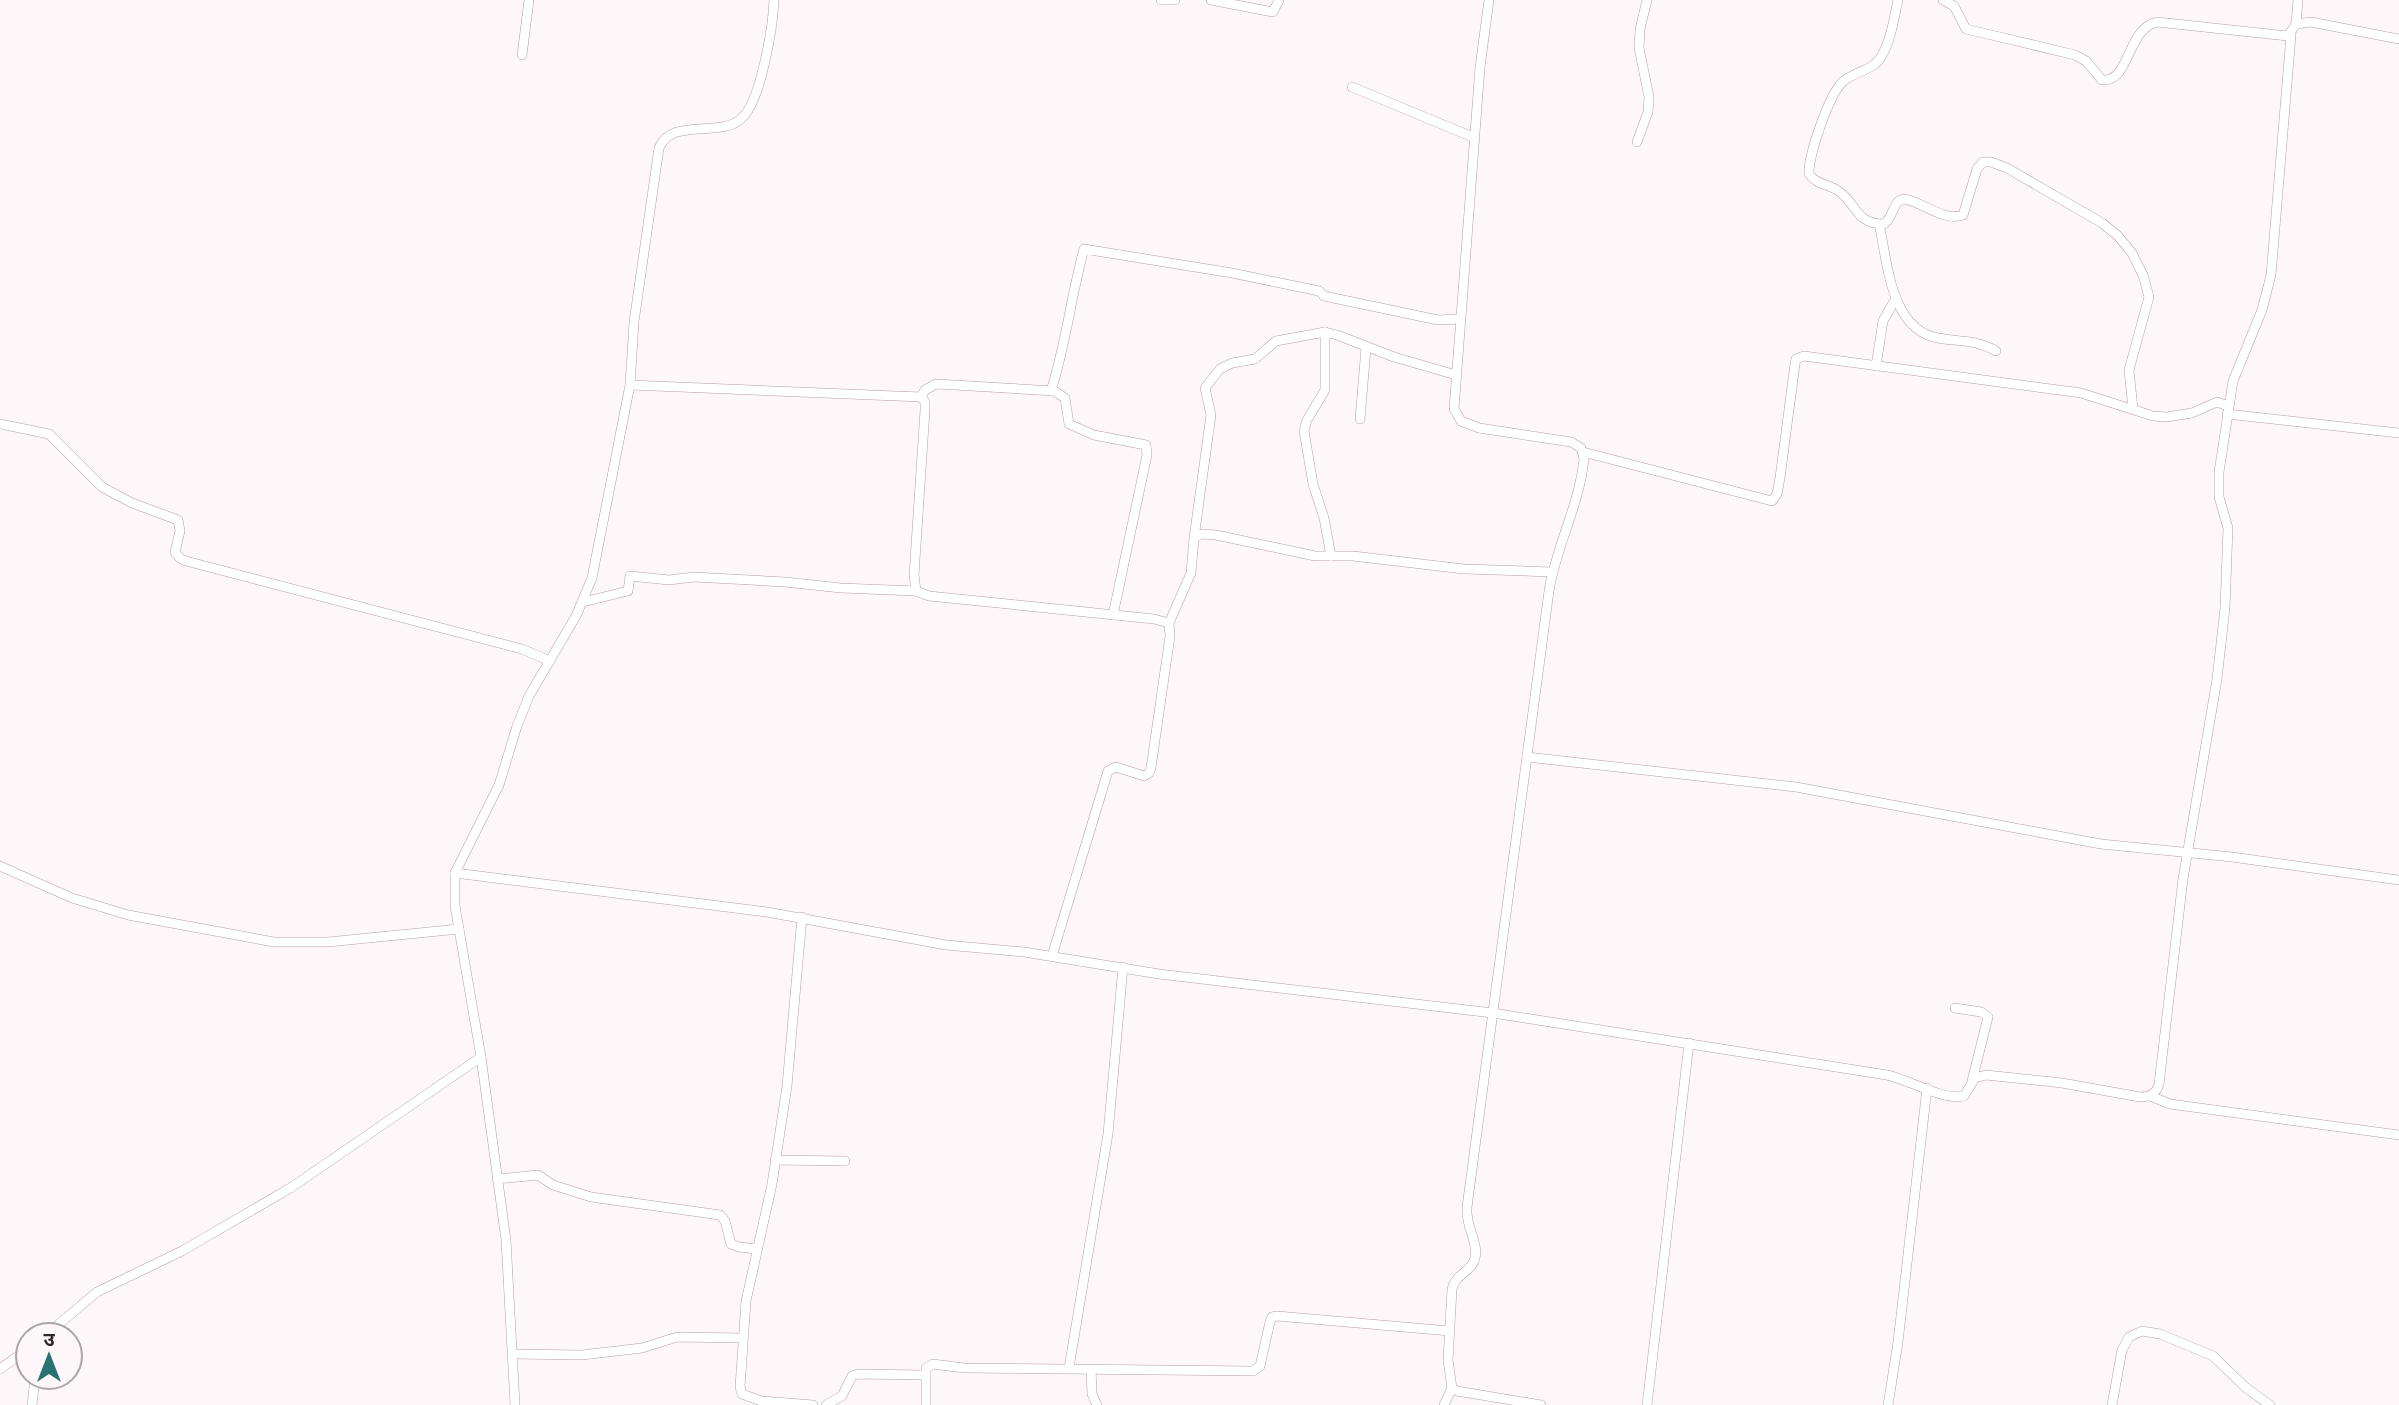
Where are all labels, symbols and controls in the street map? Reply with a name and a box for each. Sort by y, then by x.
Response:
north arrow [14,1321,84,1391]
text: उ [43,1328,55,1350]

